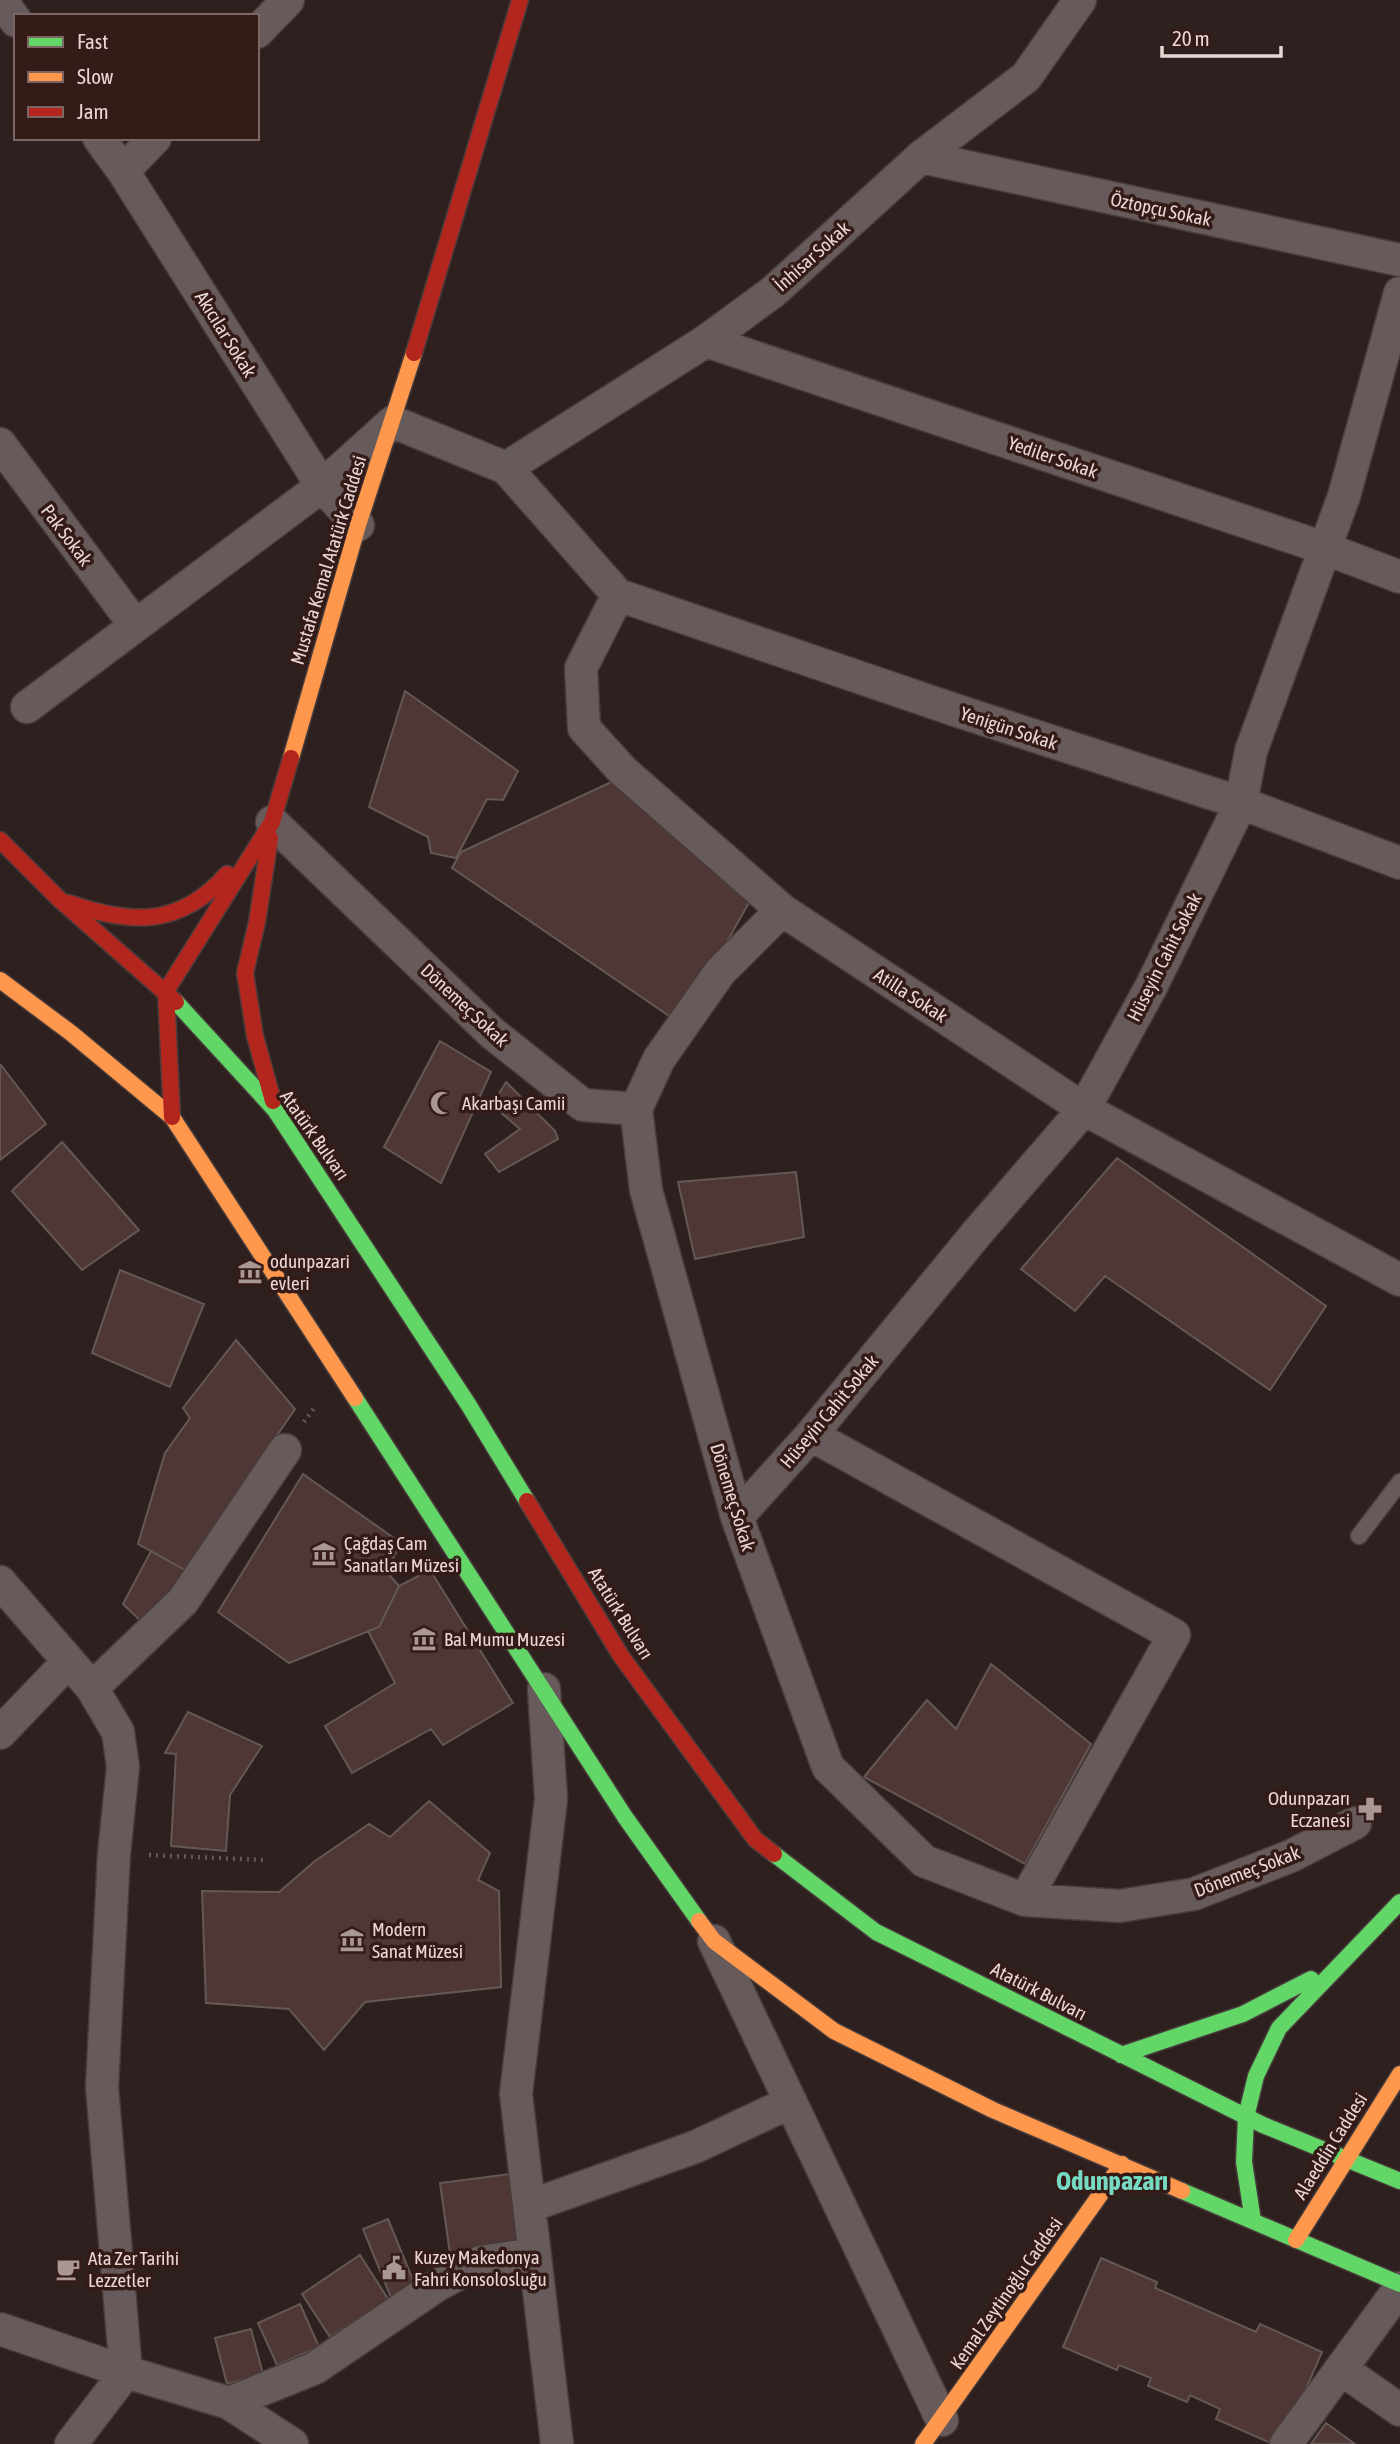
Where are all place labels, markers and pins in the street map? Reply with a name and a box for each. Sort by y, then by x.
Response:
mosque icon: Akarbaşı Camii [428,1089,456,1117]
place label: Akarbaşı Camii [462,1092,565,1114]
place label: odunpazari evleri [270,1250,350,1294]
museum icon: odunpazari evleri [236,1258,264,1286]
place label: Çağdaş Cam Sanatları Müzesi [344,1532,459,1576]
museum icon: Çağdaş Cam Sanatları Müzesi [310,1540,338,1568]
museum icon: Bal Mumu Muzesi [410,1625,438,1653]
place label: Bal Mumu Muzesi [444,1628,565,1650]
place label: Odunpazarı Eczanesi [1268,1787,1350,1831]
pharmacy icon: Odunpazarı Eczanesi [1356,1795,1384,1823]
place label: Modern Sanat Müzesi [372,1918,463,1962]
museum icon: Modern Sanat Müzesi [338,1926,366,1954]
place label: Kuzey Makedonya Fahri Konsolosluğu [414,2246,547,2290]
place label: Ata Zer Tarihi Lezzetler [88,2247,179,2291]
public building icon: Kuzey Makedonya Fahri Konsolosluğu [380,2254,408,2282]
cafe icon: Ata Zer Tarihi Lezzetler [54,2255,82,2283]

